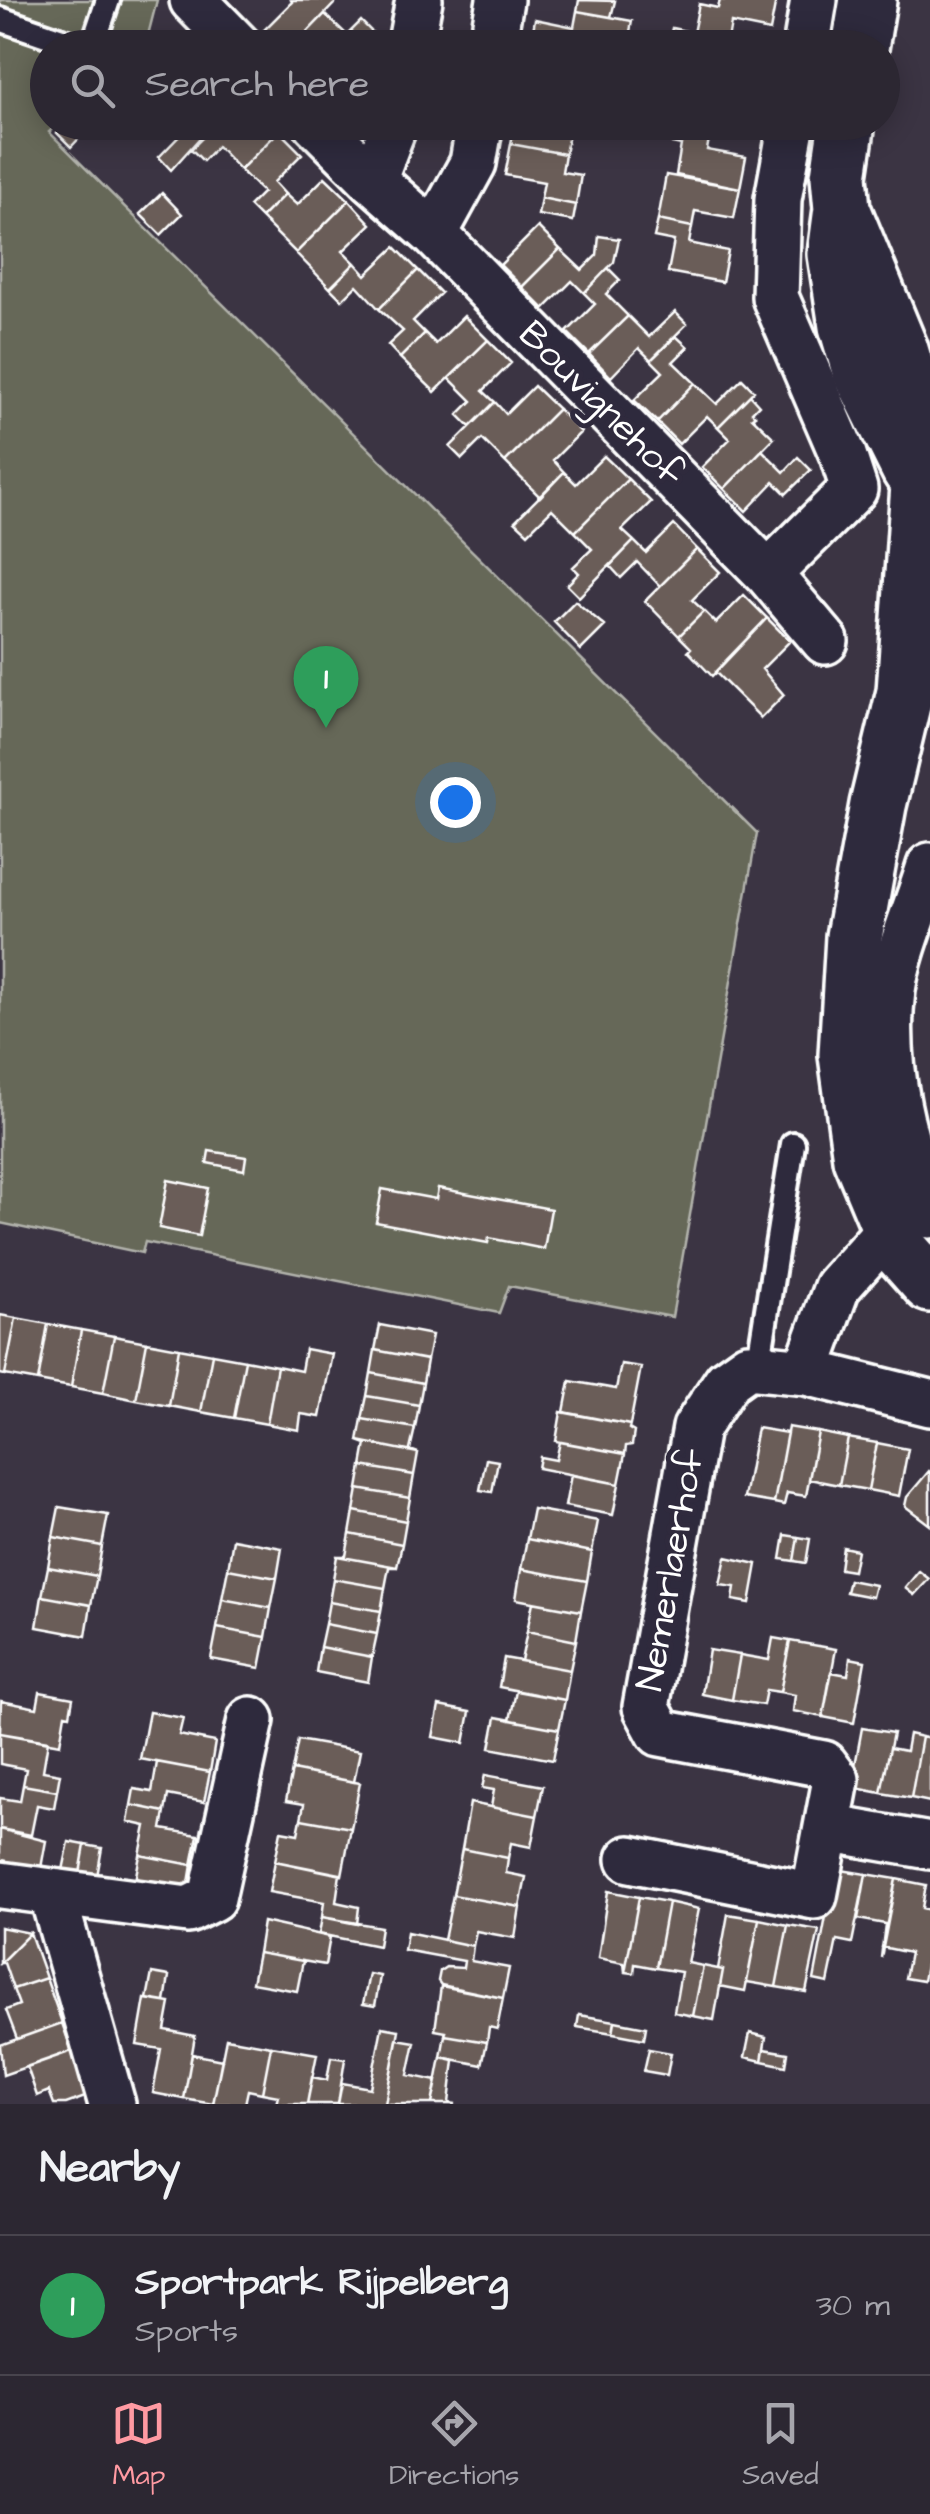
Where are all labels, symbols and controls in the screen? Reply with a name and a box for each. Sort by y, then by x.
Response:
search box [30,30,900,140]
icon: search [65,58,120,113]
text: Search here [145,59,369,111]
street label: Bouvignehof [507,310,696,499]
pin: 1 [294,646,358,728]
your location [430,777,481,828]
street label: Nemerlaerhof [624,1444,718,1695]
text: Nearby [40,2140,180,2198]
text: Sportpark Rijpelberg [135,2257,508,2309]
text: 1 [70,2283,75,2328]
text: 30 m [816,2283,890,2328]
text: Sports [135,2309,238,2354]
tab: Map [111,2396,166,2495]
tab: Directions [389,2396,519,2495]
tab: Saved [742,2396,819,2495]

